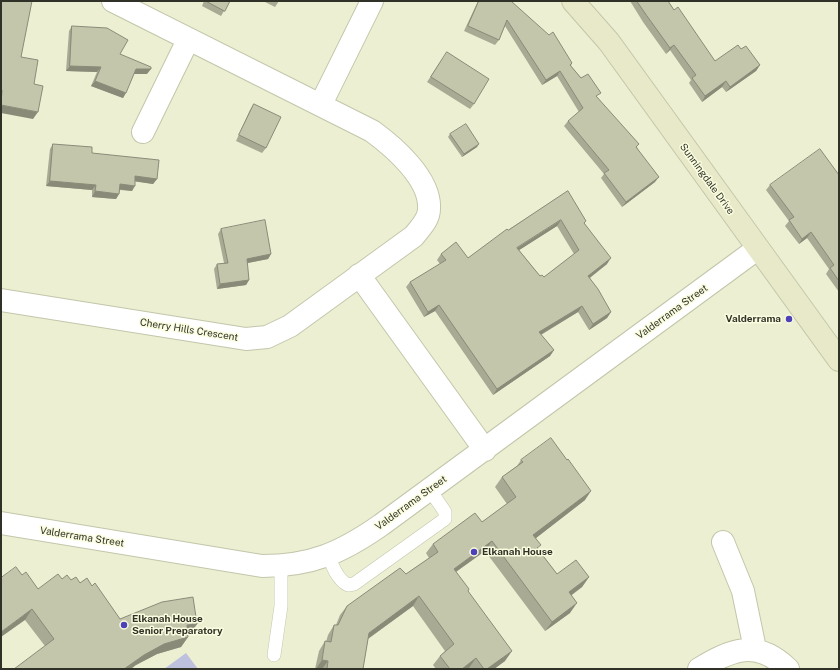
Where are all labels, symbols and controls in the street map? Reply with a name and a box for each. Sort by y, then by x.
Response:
street label: Sunningdale Drive [677,141,737,217]
street label: Valderrama Street [634,282,710,342]
place label: Valderrama [726,313,781,325]
marker: Valderrama [784,314,794,324]
street label: Cherry Hills Crescent [139,316,239,344]
street label: Valderrama Street [373,473,449,533]
street label: Valderrama Street [39,524,125,550]
place label: Elkanah House [482,546,553,558]
marker: Elkanah House [469,547,479,557]
place label: Elkanah House Senior Preparatory [132,613,223,636]
marker: Elkanah House Senior Preparatory [119,620,129,630]

